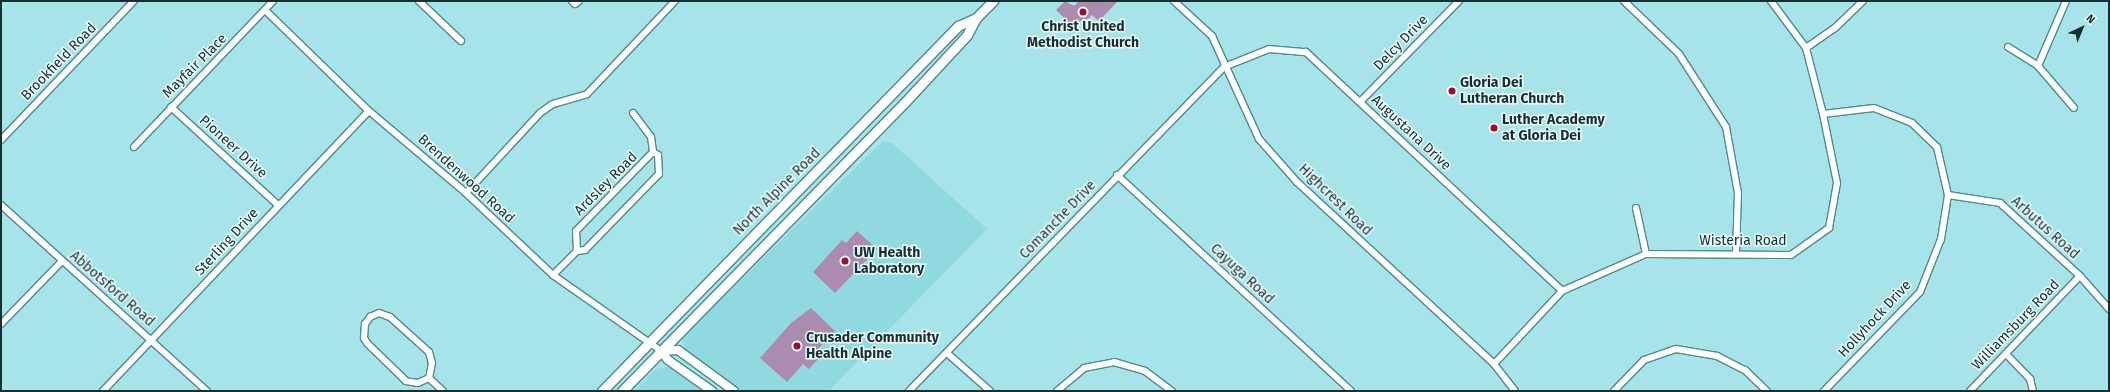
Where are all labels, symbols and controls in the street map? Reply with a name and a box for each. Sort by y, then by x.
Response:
marker: Christ United Methodist Church [1078,7,1088,17]
north arrow [2062,8,2102,48]
street label: Delcy Drive [1370,12,1432,74]
text: N [2084,12,2098,26]
place label: Christ United Methodist Church [1027,19,1139,52]
street label: Brookfield Road [18,20,100,104]
street label: Mayfair Place [159,30,231,102]
place label: Gloria Dei Lutheran Church [1460,75,1564,108]
marker: Gloria Dei Lutheran Church [1447,86,1457,96]
street label: Augustana Drive [1368,92,1454,174]
street label: Pioneer Drive [196,112,270,182]
place label: Luther Academy at Gloria Dei [1502,112,1605,144]
marker: Luther Academy at Gloria Dei [1489,123,1499,133]
street label: Brendenwood Road [414,131,518,227]
street label: North Alpine Road [730,145,824,239]
street label: Ardsley Road [571,149,641,219]
street label: Highcrest Road [1295,161,1375,239]
street label: Comanche Drive [1016,177,1100,263]
street label: Arbutus Road [2008,193,2082,263]
street label: Sterling Drive [192,205,262,279]
street label: Wisteria Road [1699,233,1787,249]
street label: Cayuga Road [1207,240,1277,308]
place label: UW Health Laboratory [854,245,924,278]
street label: Abbotsford Road [66,248,158,330]
marker: UW Health Laboratory [839,255,851,267]
street label: Williamsburg Road [1969,276,2063,374]
street label: Hollyhock Drive [1835,277,1915,361]
place label: Crusader Community Health Alpine [806,330,939,362]
marker: Crusader Community Health Alpine [791,340,803,352]

